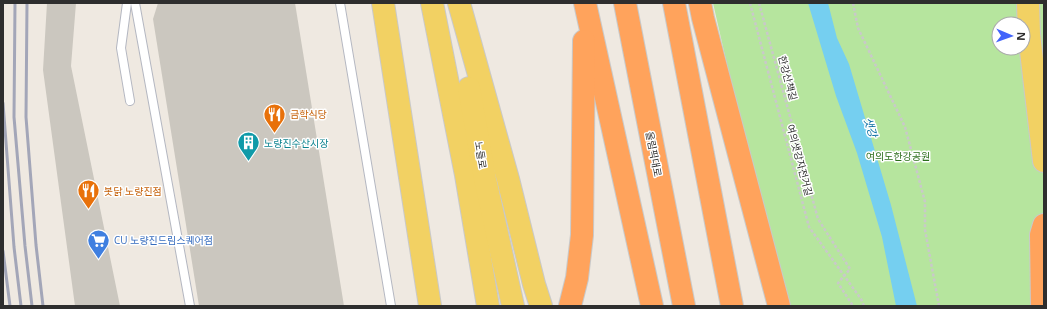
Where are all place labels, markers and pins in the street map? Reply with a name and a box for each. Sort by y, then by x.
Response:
restaurant icon: 금학식당 [261,101,287,134]
place label: 금학식당 [290,107,327,121]
building icon: 노량진수산시장 [235,130,261,163]
place label: 노량진수산시장 [264,136,328,150]
restaurant icon: 봇닭 노량진점 [75,178,101,211]
place label: 봇닭 노량진점 [104,184,162,198]
supermarket icon: CU 노량진드림스퀘어점 [86,227,112,260]
place label: CU 노량진드림스퀘어점 [114,233,213,247]

